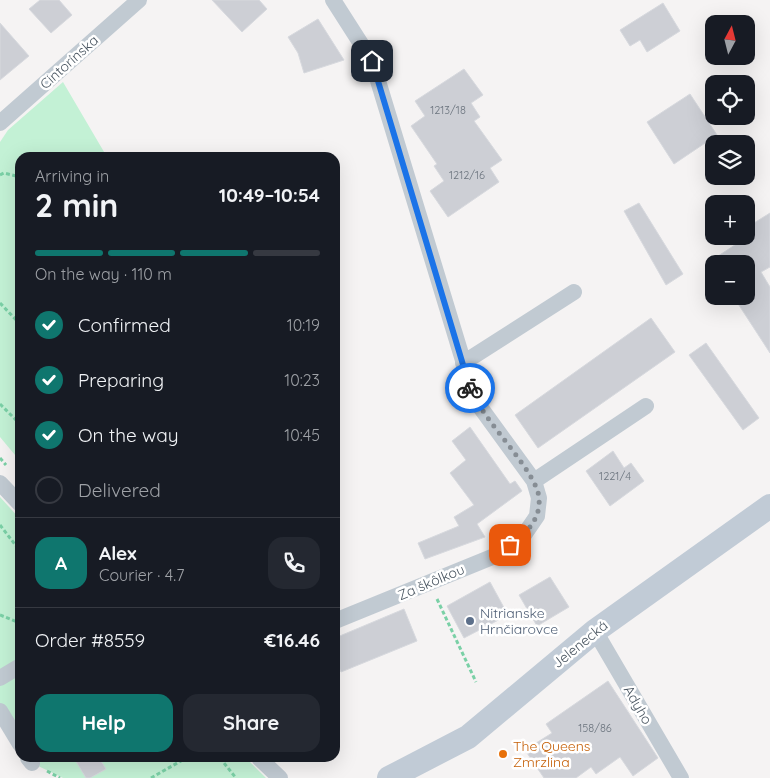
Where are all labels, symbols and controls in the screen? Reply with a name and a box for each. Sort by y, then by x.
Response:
north arrow [705,15,755,65]
map controls [705,15,755,305]
street label: Cintorínska [36,31,102,93]
pin [351,40,393,82]
icon: home [358,47,386,75]
button: locate [705,75,755,125]
house number: 1213/18 [430,103,466,117]
button: layers [705,135,755,185]
text: Arriving in [35,166,109,186]
house number: 1212/16 [449,168,485,182]
text: 10:49–10:54 [219,183,320,207]
text: 2 min [35,185,118,225]
button: + [705,195,755,245]
button: − [705,255,755,305]
text: On the way · 110 m [35,264,172,284]
icon: check [35,311,63,339]
text: Confirmed [78,313,171,337]
text: 10:19 [287,315,320,335]
courier [445,363,495,413]
icon: check [35,366,63,394]
text: Preparing [78,368,164,392]
text: 10:23 [284,370,320,390]
icon: bike [456,374,484,402]
icon: check [35,421,63,449]
text: On the way [78,423,179,447]
text: 10:45 [284,425,320,445]
house number: 1221/4 [599,469,631,483]
text: Delivered [78,478,161,502]
pin [489,524,531,566]
icon: bag [496,531,524,559]
button: phone [268,537,320,589]
text: Alex [99,541,137,565]
text: A [55,551,67,575]
street label: Za škôlkou [395,560,467,604]
text: Courier · 4.7 [99,565,184,585]
place label: Nitrianske Hrnčiarovce [480,604,558,638]
marker: Nitrianske Hrnčiarovce [464,615,476,627]
street label: Jelenecká [549,616,611,672]
text: Order #8559 [35,628,145,652]
text: €16.46 [264,628,320,652]
street label: Adyho [620,682,656,728]
button: Help [35,694,173,752]
button: Share [183,694,320,752]
house number: 158/86 [578,721,612,735]
place label: The Queens Zmrzlina [513,737,590,771]
marker: The Queens Zmrzlina [497,748,509,760]

